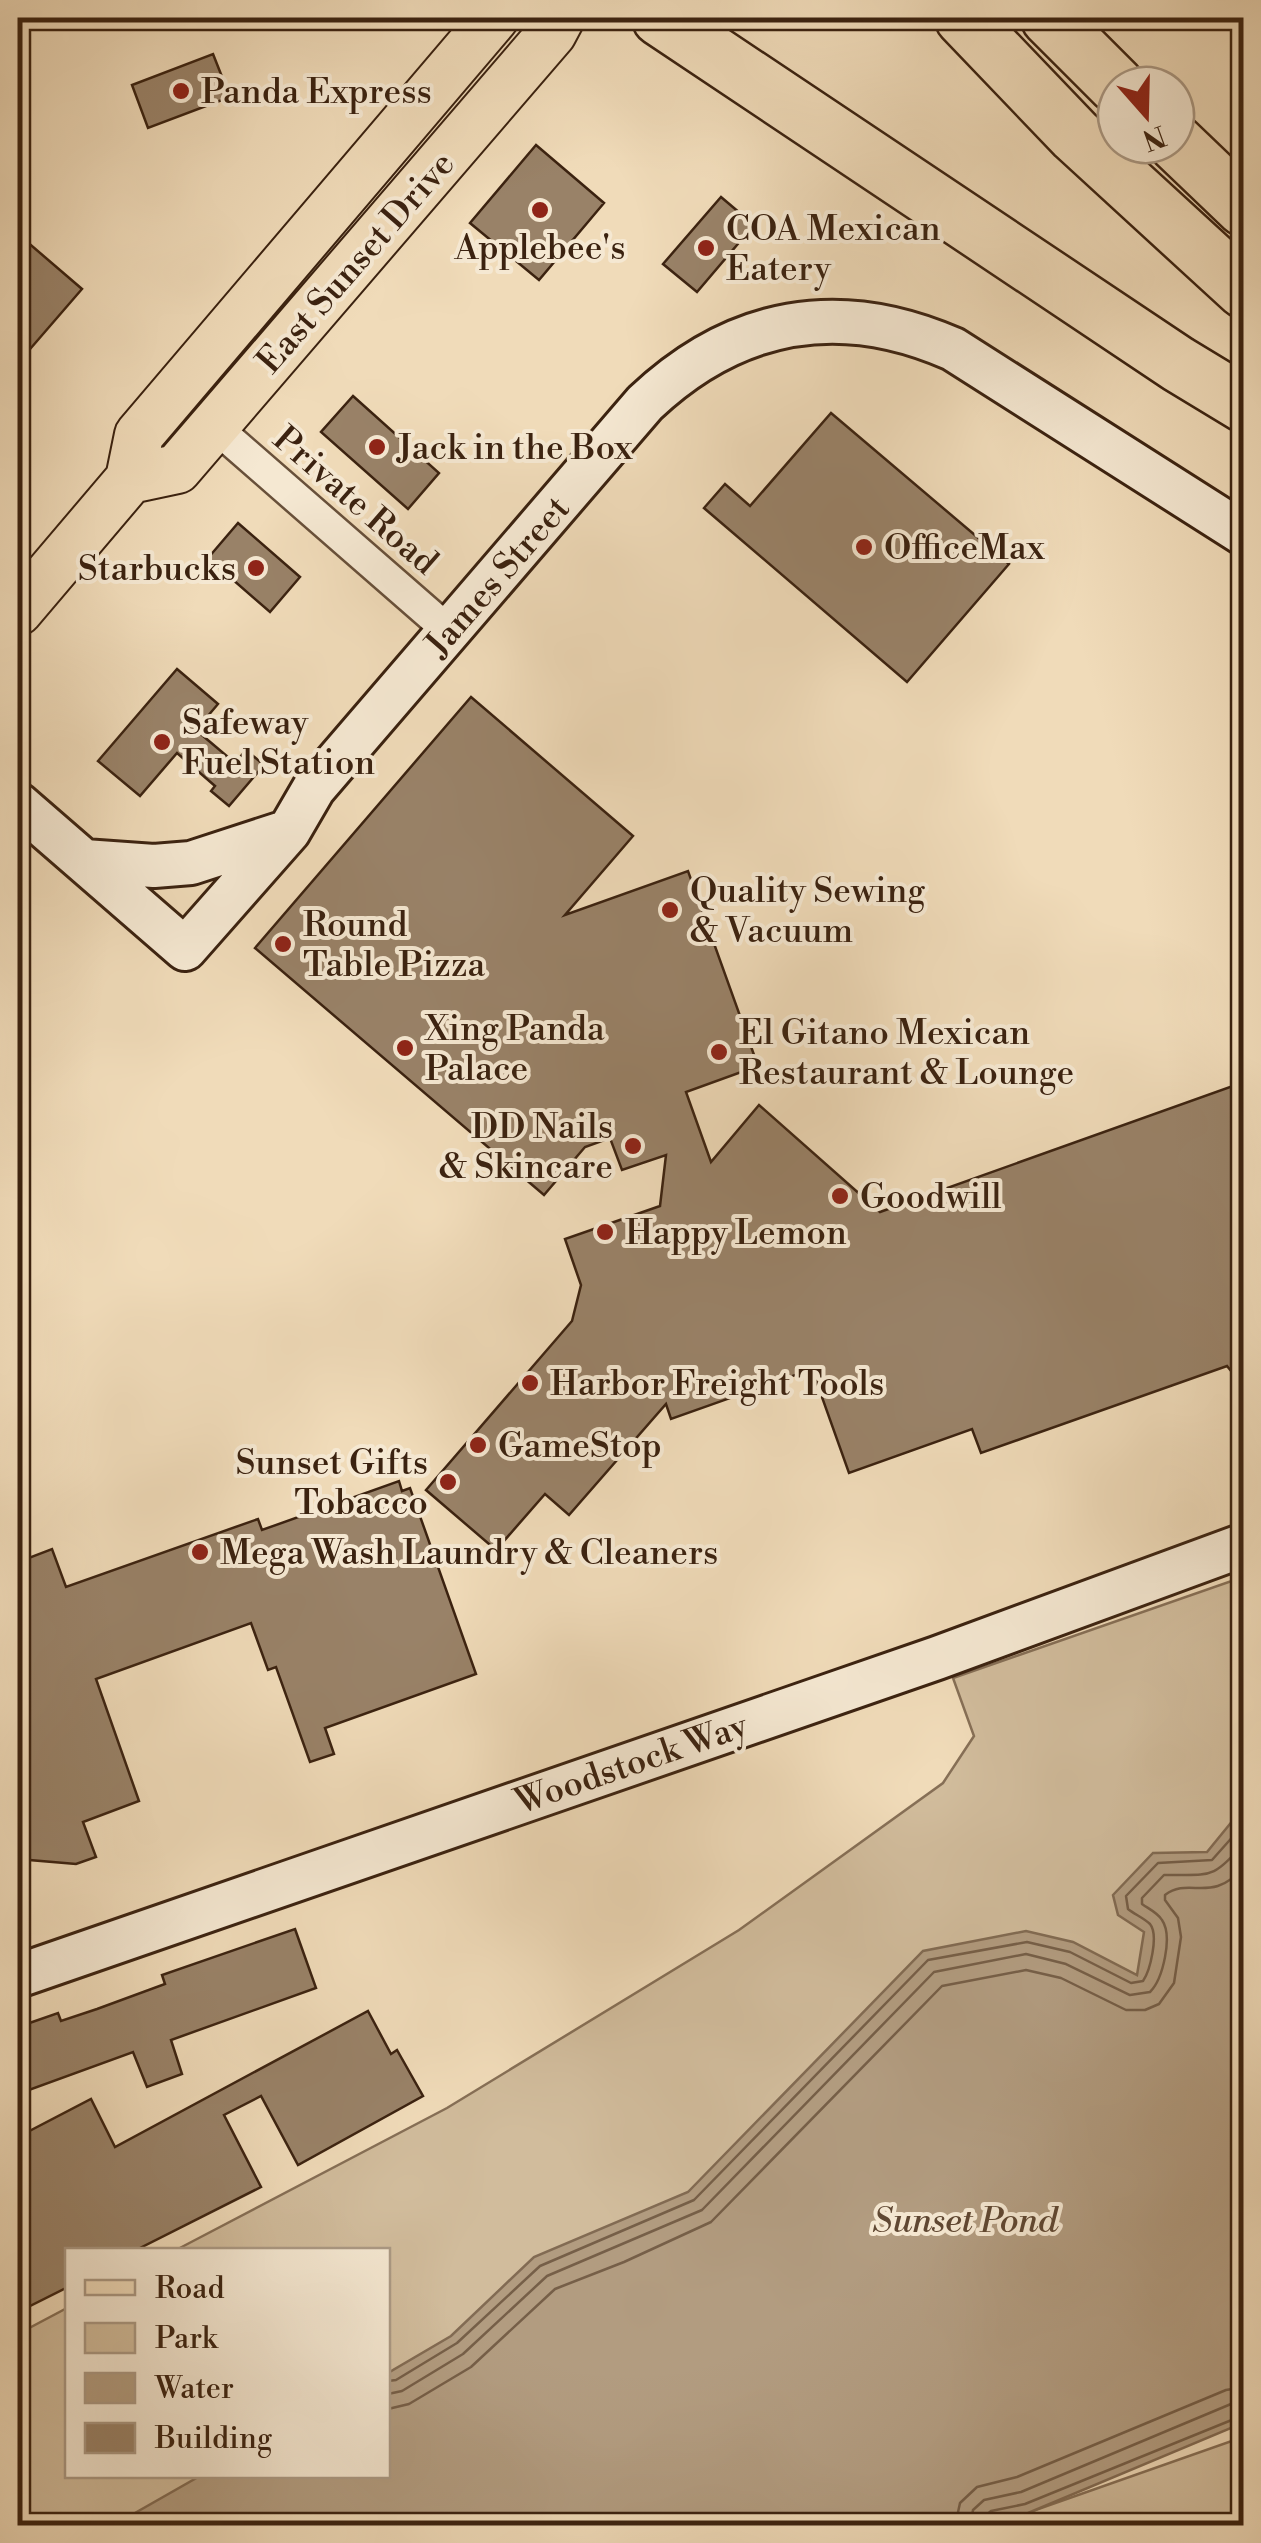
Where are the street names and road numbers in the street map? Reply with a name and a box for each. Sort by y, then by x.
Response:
street label: East Sunset Drive [248,143,464,383]
street label: Private Road [264,418,446,585]
street label: James Street [415,488,579,668]
street label: Woodstock Way [509,1704,754,1825]

